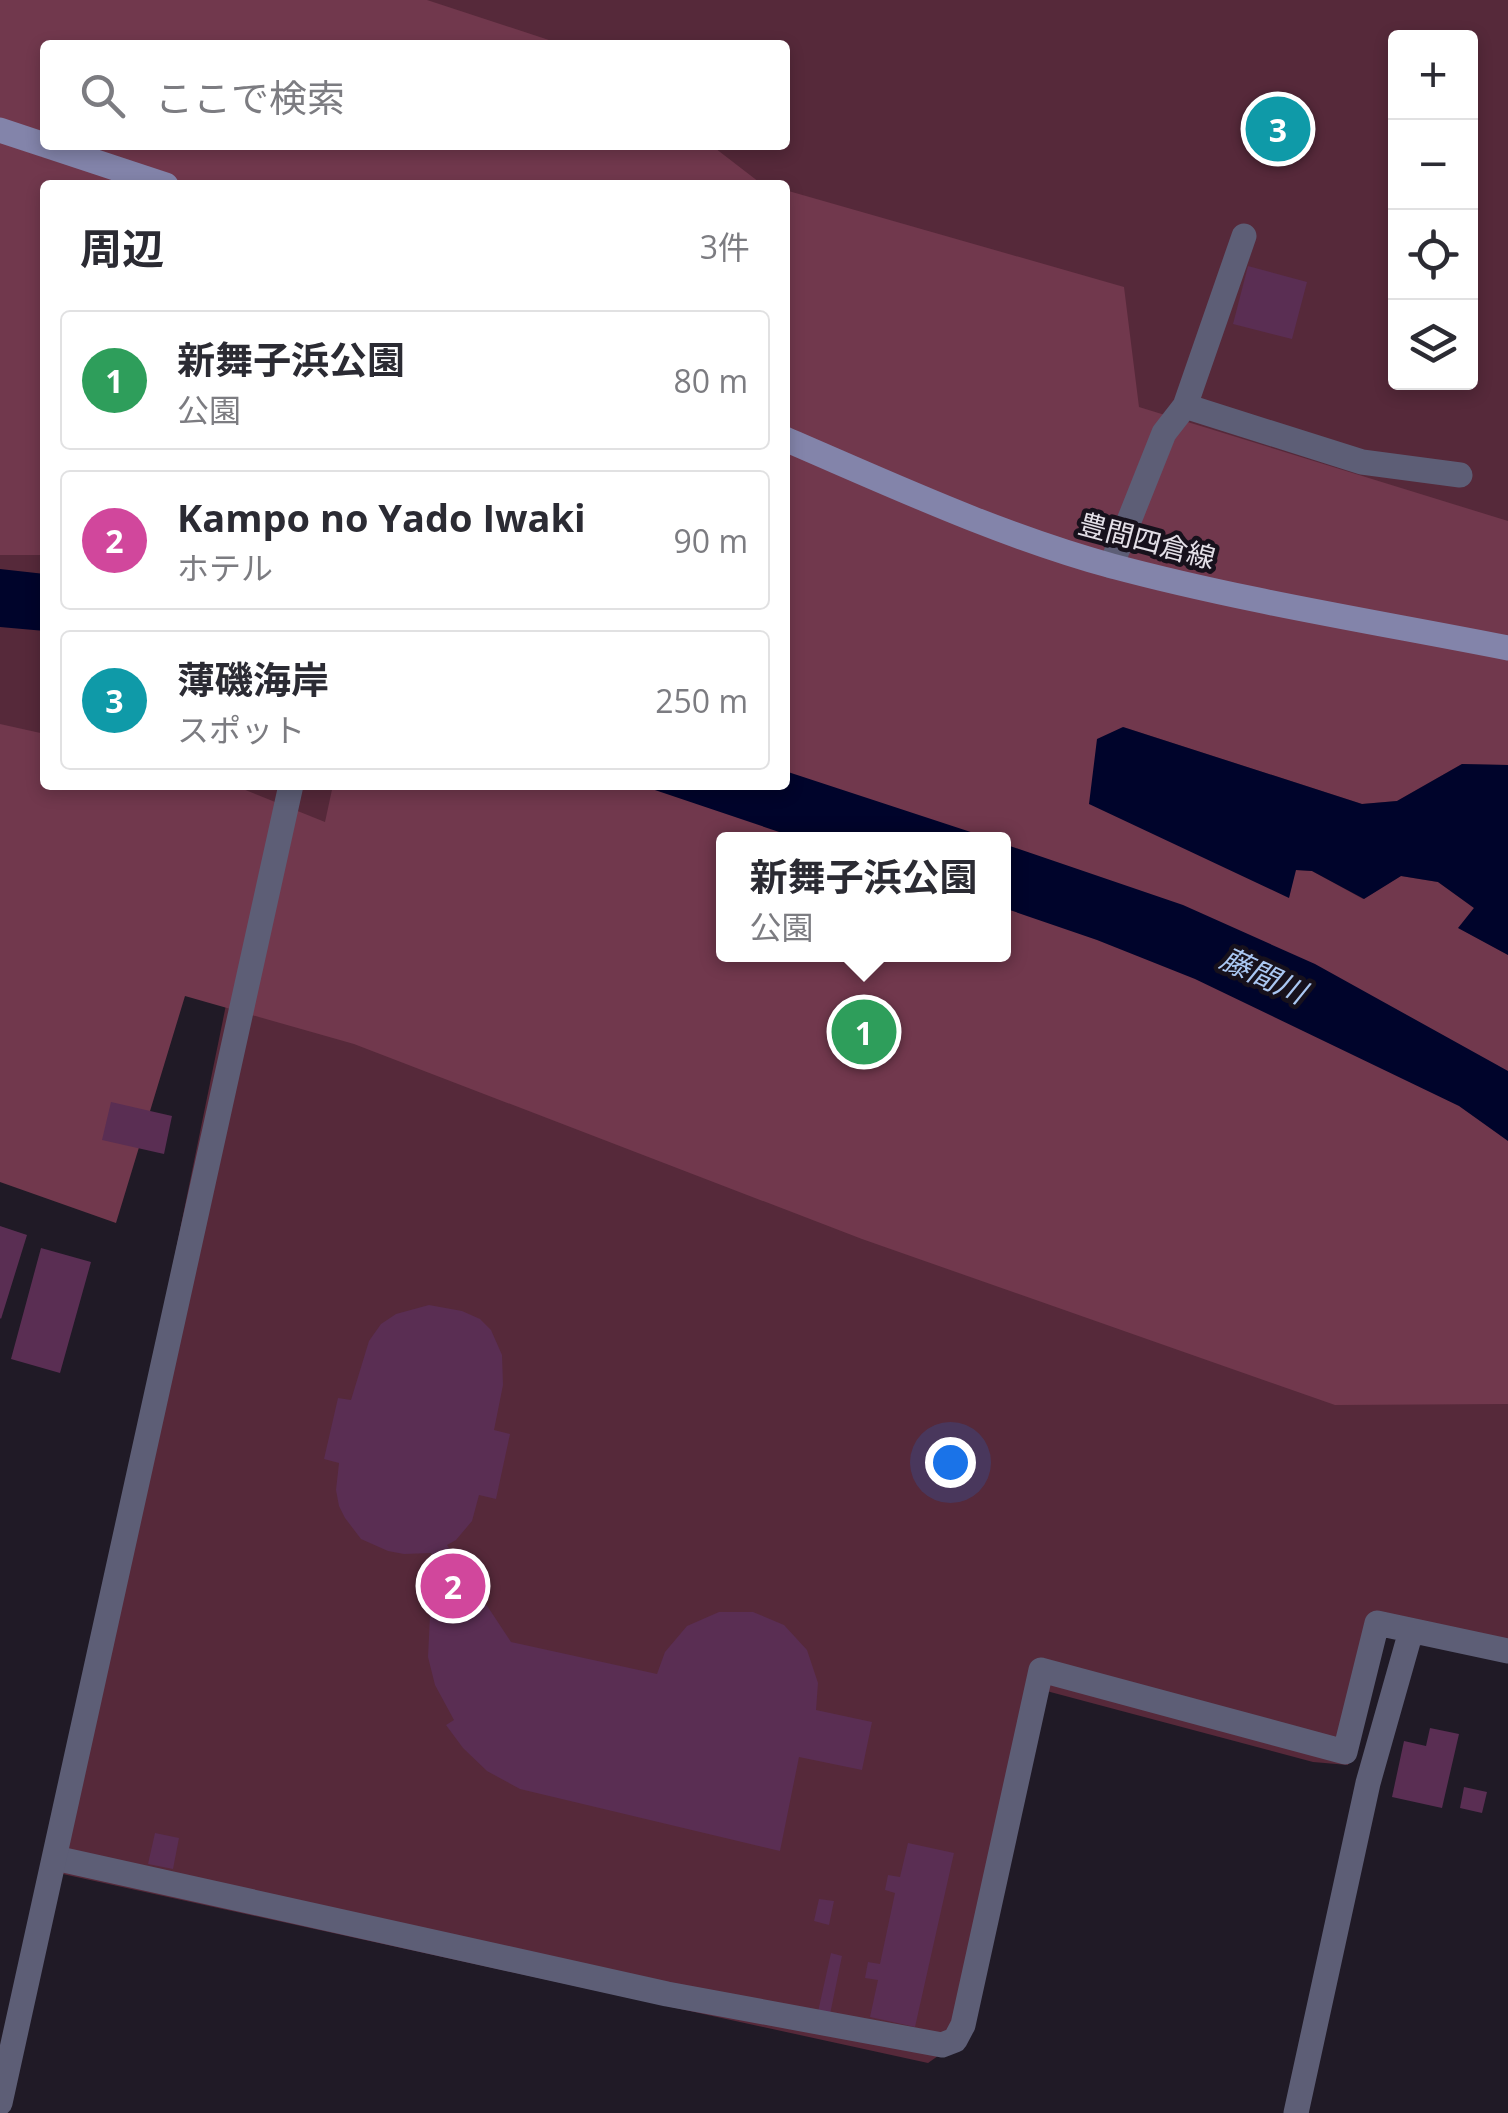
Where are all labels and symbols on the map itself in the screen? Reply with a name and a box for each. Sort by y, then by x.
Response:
pin: 3 [1246,92,1310,166]
street label: 豊間四倉線 [1075,504,1220,577]
water label: 藤間川 [1214,937,1316,1014]
pin: 1 [832,994,896,1070]
your location [925,1437,976,1488]
pin: 2 [420,1548,486,1624]

